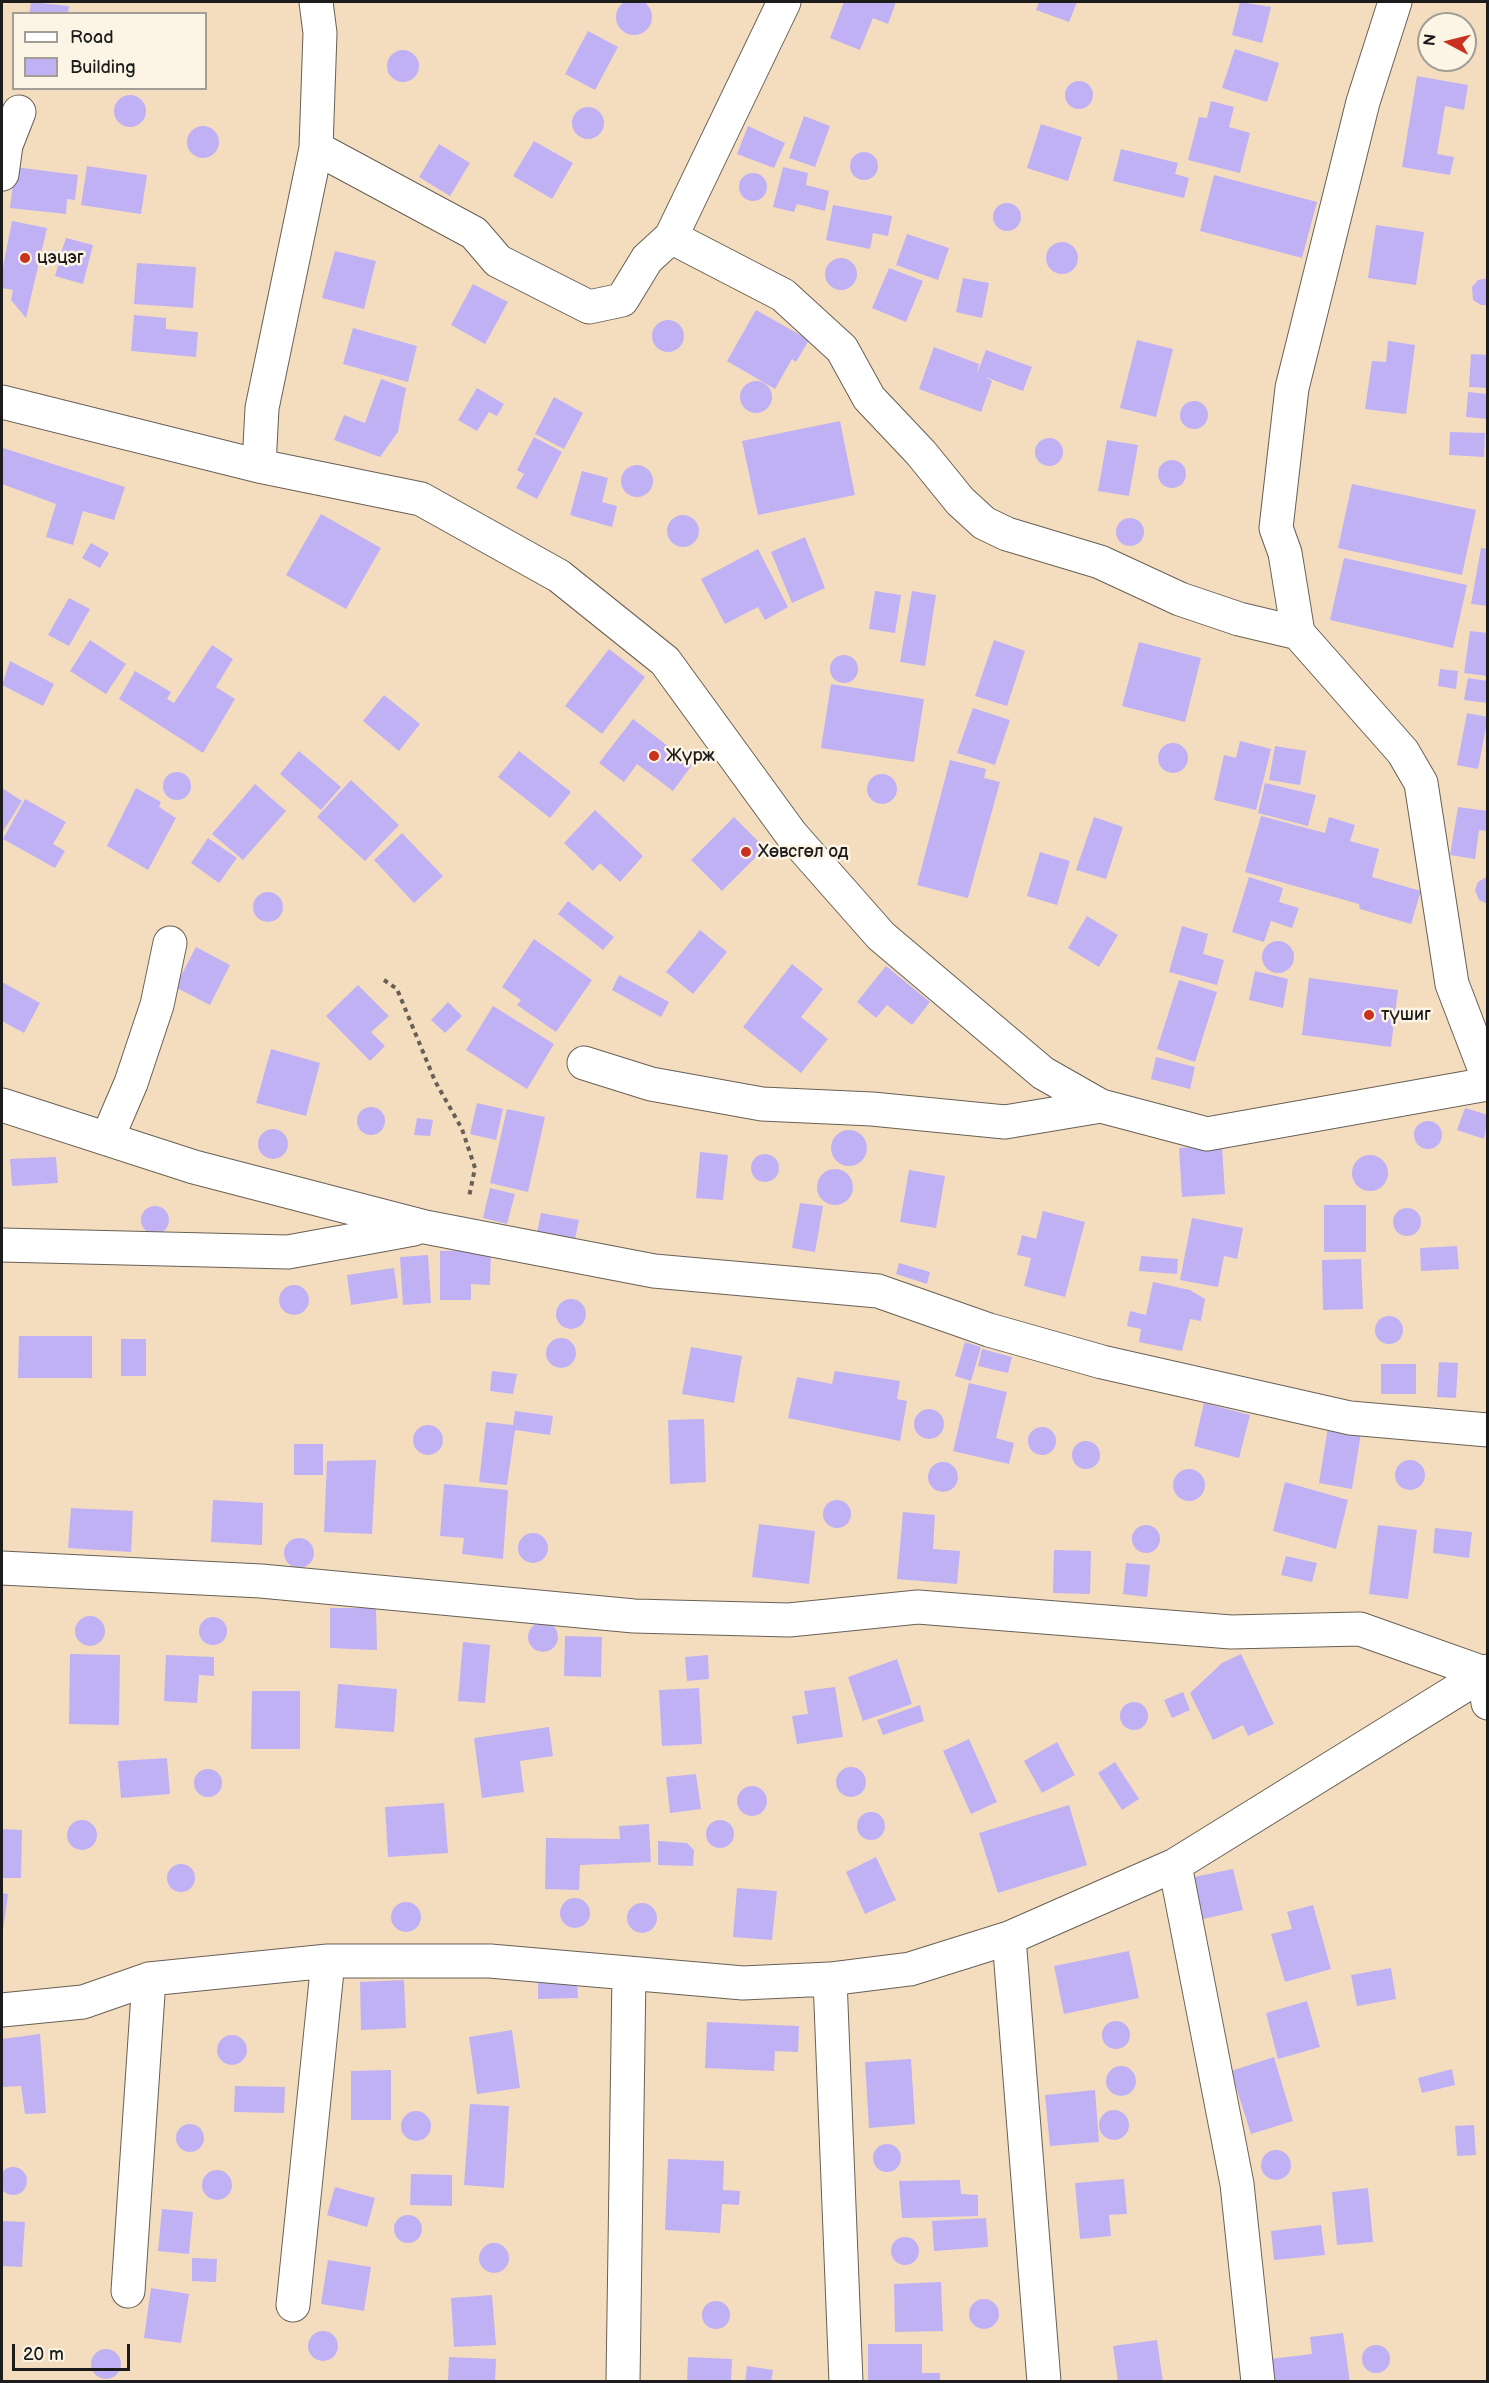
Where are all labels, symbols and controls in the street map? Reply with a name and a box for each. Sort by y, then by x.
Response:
legend [12,12,207,90]
north arrow [1417,12,1477,72]
text: Road [70,27,114,48]
text: N [1420,33,1441,47]
text: Building [70,57,136,78]
place label: цэцэг [37,247,84,269]
marker: цэцэг [18,251,32,265]
place label: Жүрж [666,745,715,767]
marker: Жүрж [647,749,661,763]
place label: Хөвсгөл од [758,841,848,863]
marker: Хөвсгөл од [739,845,753,859]
place label: түшиг [1381,1004,1431,1026]
marker: түшиг [1362,1008,1376,1022]
scale bar [15,2332,134,2370]
text: 20 m [23,2344,64,2365]

